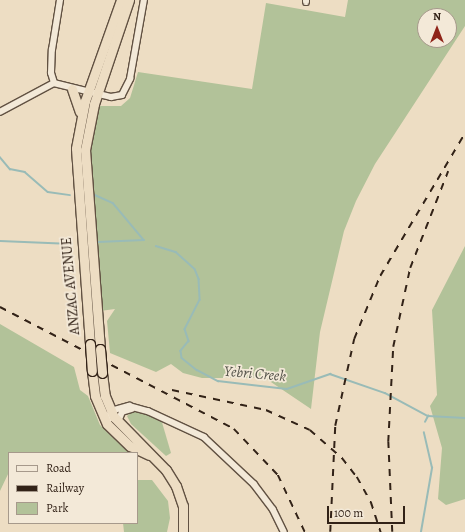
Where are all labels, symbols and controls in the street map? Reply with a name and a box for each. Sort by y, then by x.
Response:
north arrow [417,8,457,48]
text: N [433,9,441,24]
street label: ANZAC AVENUE [58,236,84,336]
water label: Yebri Creek [223,362,287,386]
legend [8,452,138,524]
text: Road [46,460,71,476]
text: Railway [46,480,84,496]
scale bar [329,498,407,524]
text: Park [46,500,69,516]
text: 100 m [334,505,363,521]

